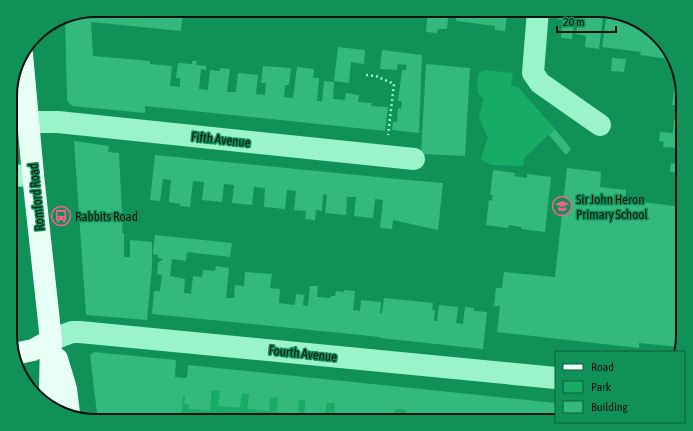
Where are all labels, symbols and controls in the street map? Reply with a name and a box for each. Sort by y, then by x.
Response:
scale bar [557,8,616,34]
text: 20 m [563,15,585,29]
street label: Fifth Avenue [191,129,251,150]
street label: Romford Road [25,162,48,232]
place label: Sir John Heron Primary School [576,192,648,222]
school or university icon: Sir John Heron Primary School [551,195,573,217]
bus stop icon: Rabbits Road [50,205,72,227]
place label: Rabbits Road [75,209,138,224]
street label: Fourth Avenue [268,342,338,365]
legend [555,351,685,423]
text: Road [591,360,614,374]
text: Park [591,380,612,394]
text: Building [591,400,629,414]

